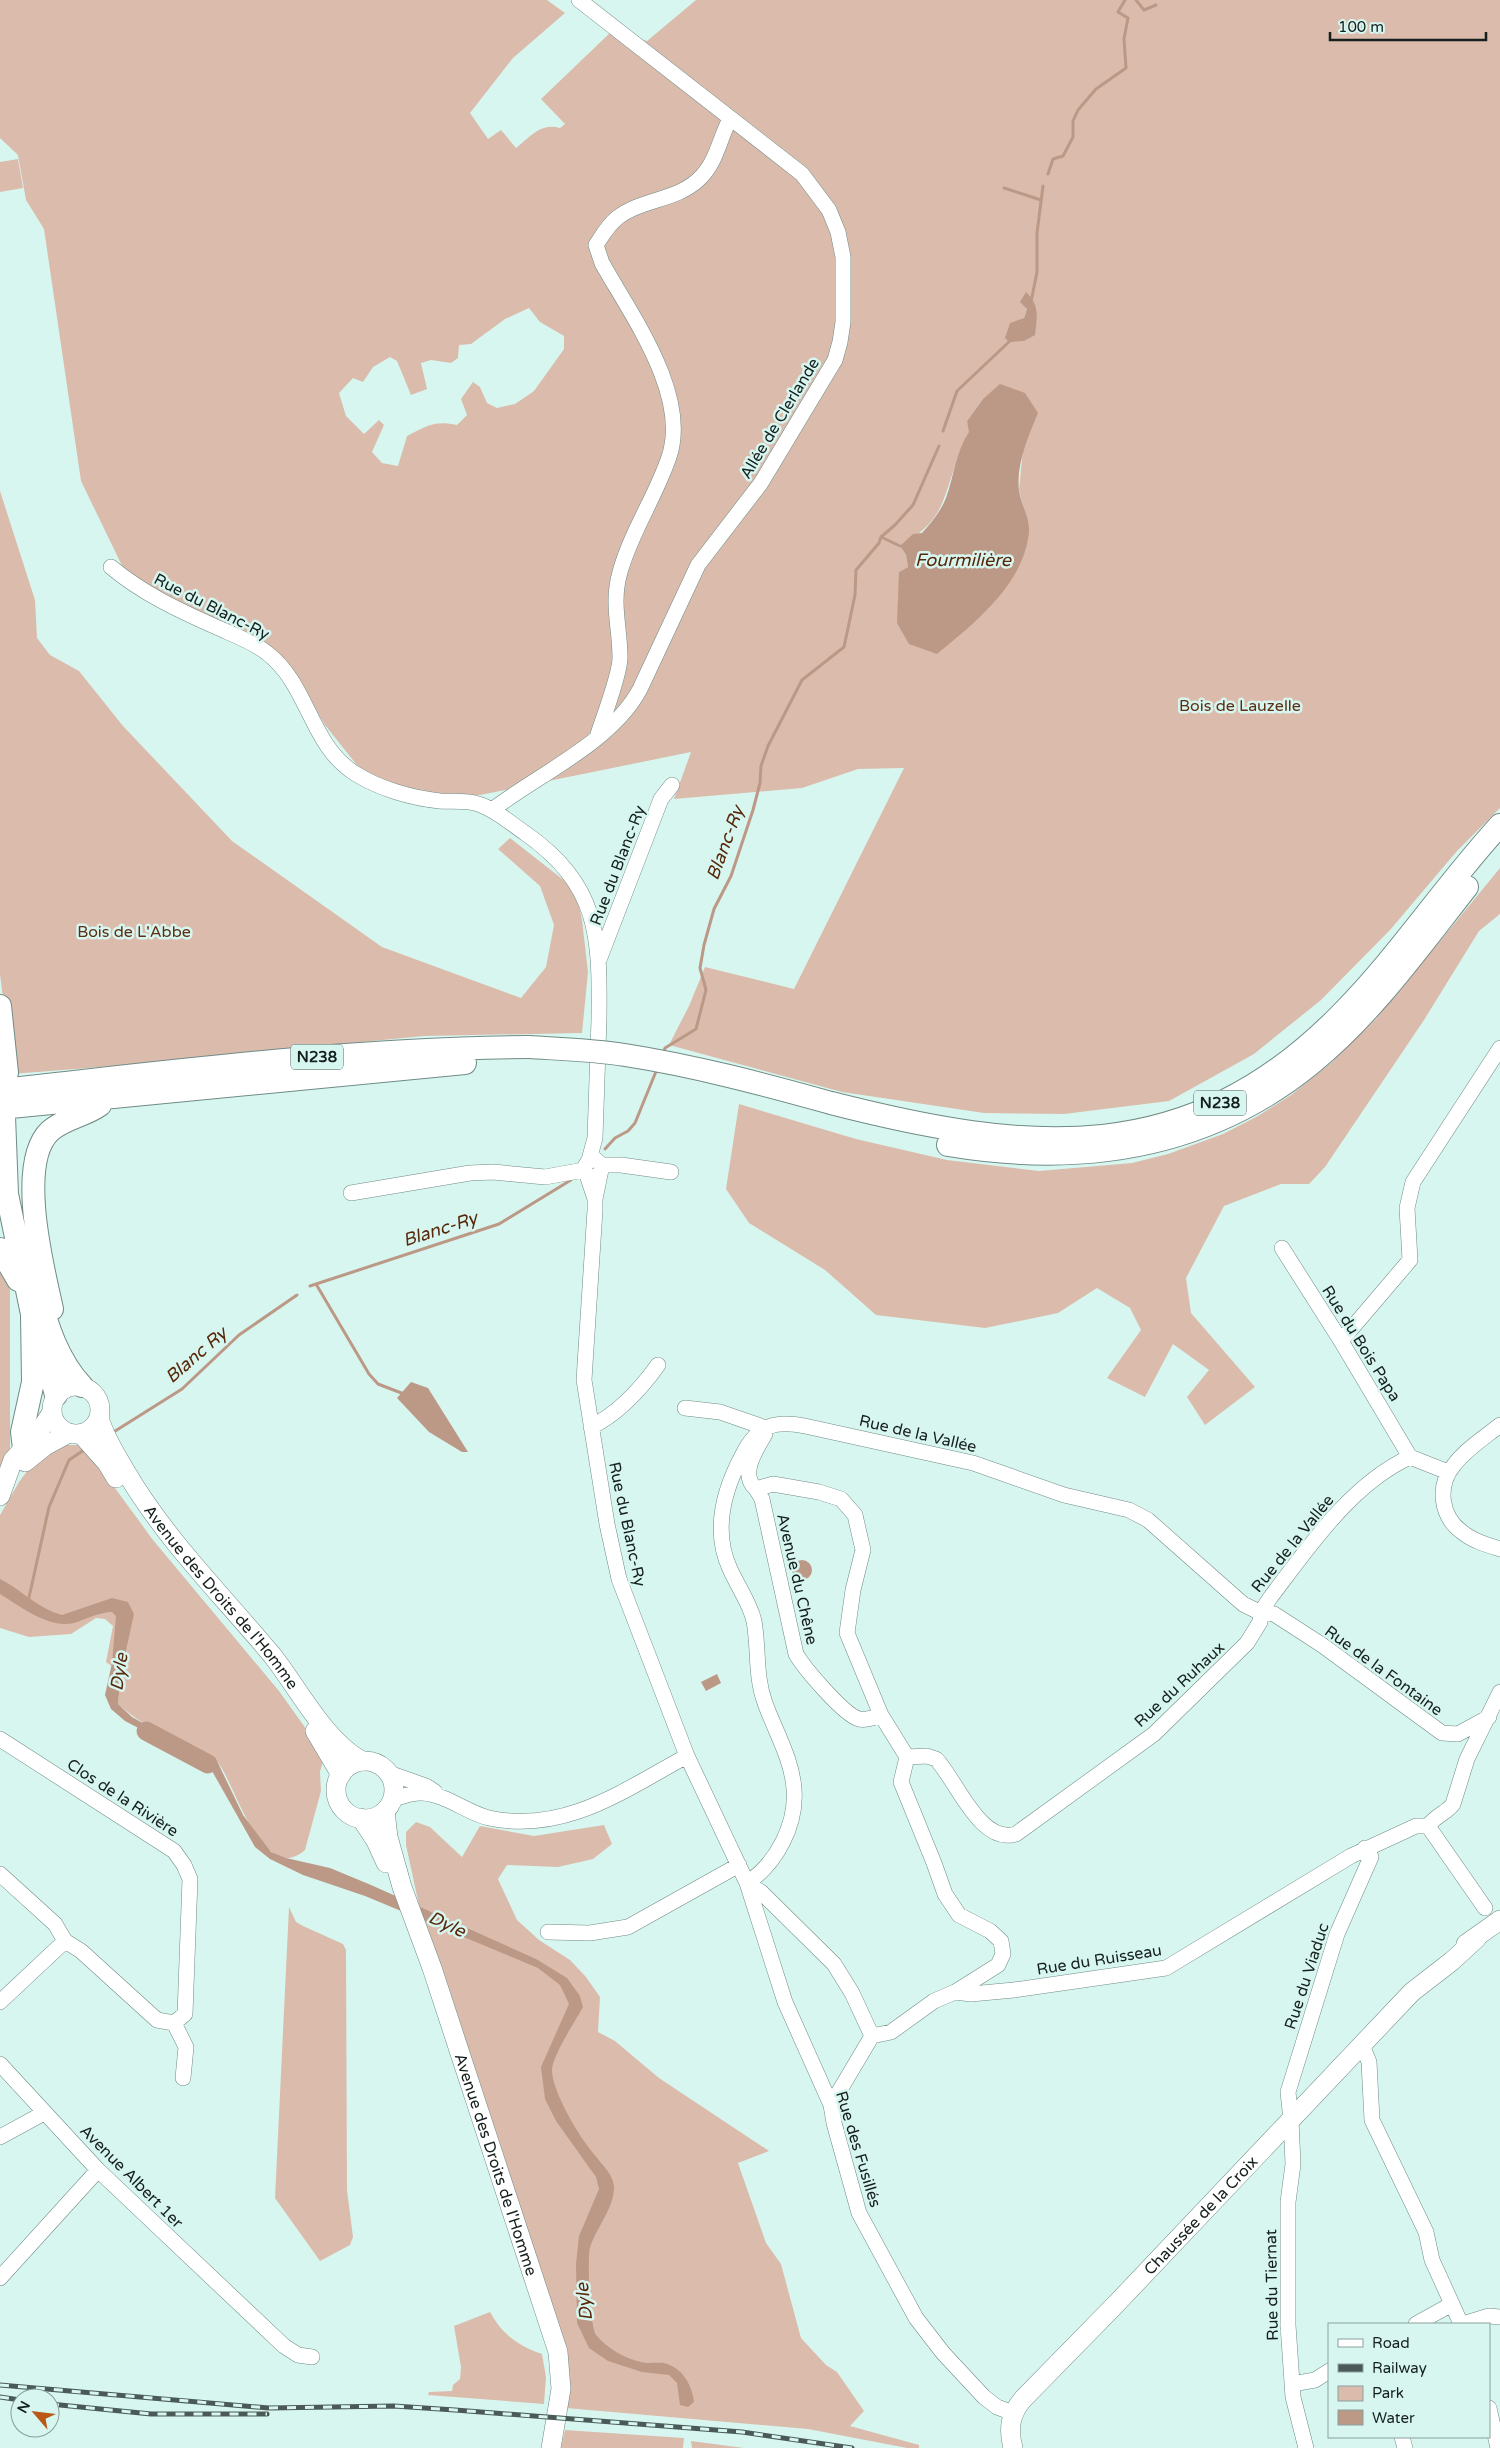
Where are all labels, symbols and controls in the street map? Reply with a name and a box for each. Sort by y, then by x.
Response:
scale bar [1330,10,1486,42]
text: 100 m [1338,18,1384,36]
street label: Allée de Clerlande [736,354,824,483]
water label: Fourmilière [915,549,1012,571]
street label: Rue du Blanc-Ry [150,569,273,645]
park label: Bois de Lauzelle [1179,696,1301,716]
water label: Blanc-Ry [701,801,749,883]
street label: Rue du Blanc-Ry [586,802,650,928]
park label: Bois de L'Abbe [77,922,191,942]
road number: N238 [291,1044,343,1070]
road number: N238 [1194,1090,1246,1116]
water label: Blanc-Ry [400,1206,482,1251]
street label: Rue du Bois Papa [1317,1282,1405,1405]
water label: Blanc Ry [161,1321,233,1388]
street label: Rue de la Vallée [857,1411,979,1457]
street label: Rue du Blanc-Ry [604,1460,650,1589]
street label: Rue de la Vallée [1247,1491,1338,1597]
street label: Avenue des Droits de l'Homme [139,1501,302,1693]
street label: Avenue du Chêne [772,1512,822,1647]
street label: Rue de la Fontaine [1320,1621,1446,1720]
street label: Rue du Ruhaux [1130,1638,1229,1732]
water label: Dyle [105,1651,133,1692]
street label: Clos de la Rivière [63,1754,182,1841]
water label: Dyle [425,1906,470,1942]
street label: Rue du Viaduc [1280,1921,1334,2032]
street label: Rue du Ruisseau [1035,1940,1163,1980]
street label: Avenue des Droits de l'Homme [450,2051,541,2278]
street label: Rue des Fusillés [831,2089,885,2210]
street label: Avenue Albert 1er [75,2121,188,2233]
street label: Chaussée de la Croix [1140,2152,1262,2280]
street label: Rue du Tiernat [1261,2229,1283,2341]
water label: Dyle [571,2281,597,2322]
legend [1328,2323,1490,2438]
text: Road [1372,2334,1410,2352]
text: Railway [1372,2359,1427,2377]
text: Park [1372,2384,1404,2402]
north arrow [10,2388,60,2438]
text: N [14,2398,34,2416]
text: Water [1372,2409,1415,2427]

